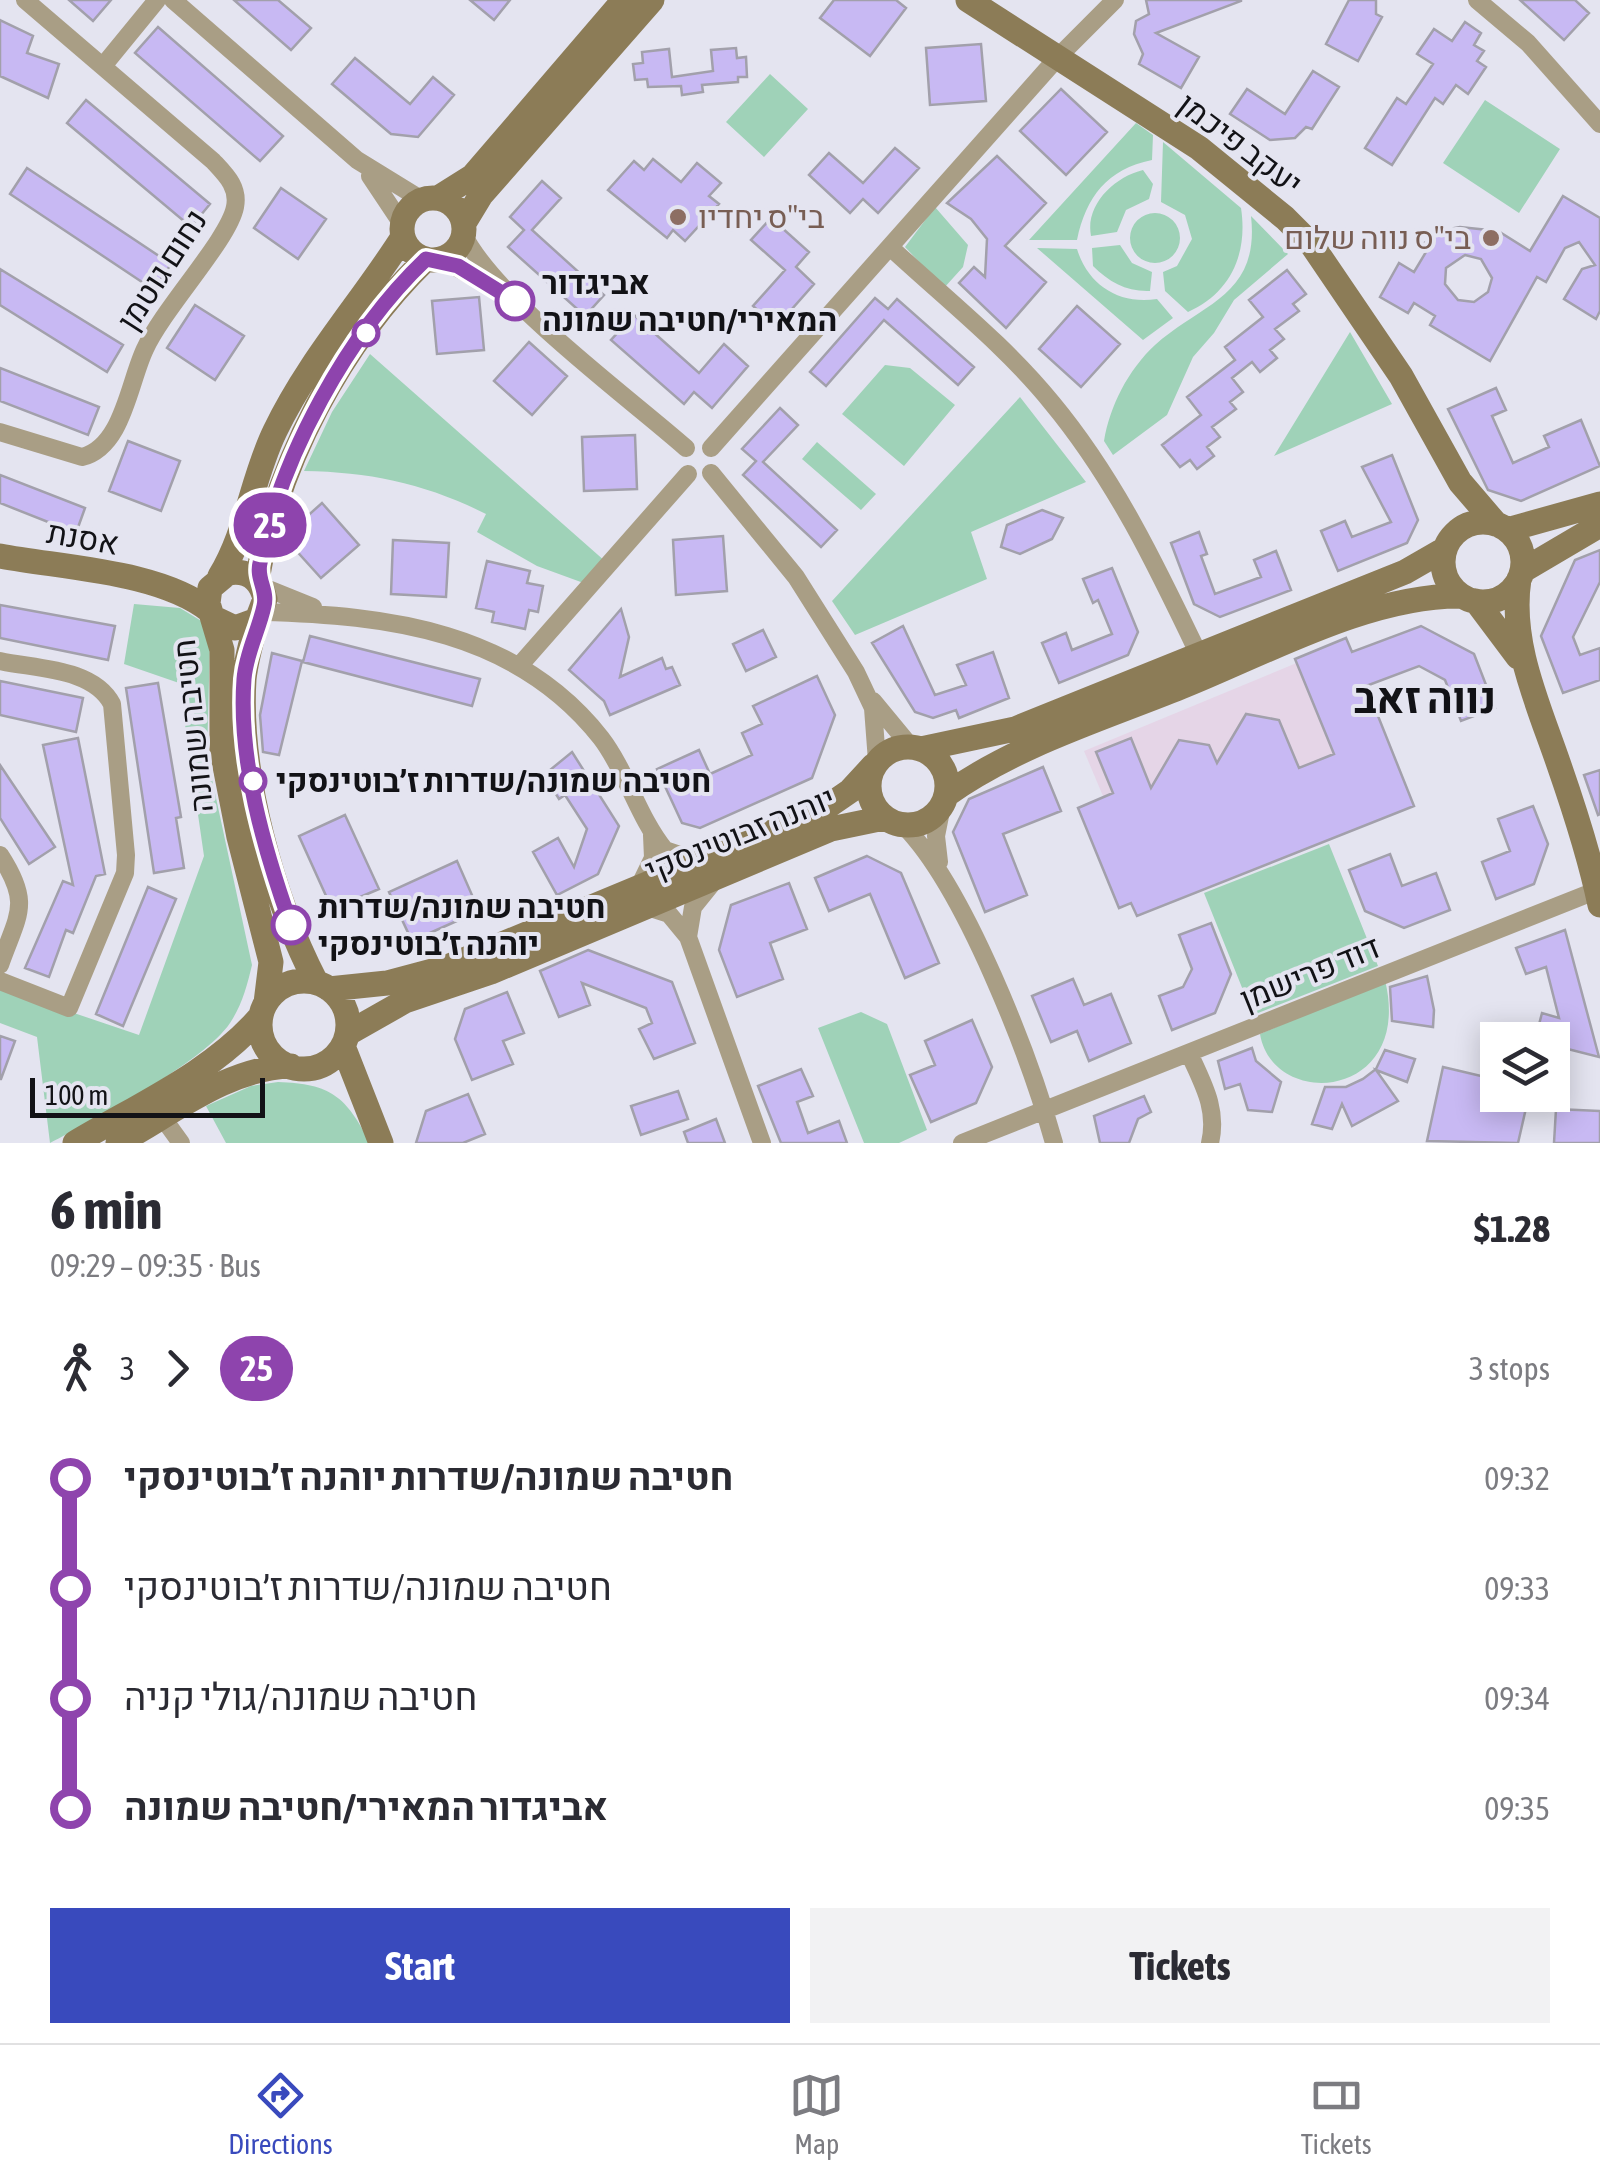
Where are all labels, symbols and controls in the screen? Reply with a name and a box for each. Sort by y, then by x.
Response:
street label: יעקב פיכמן [1171,85,1310,202]
place label: בי"ס יחדיו [698,198,825,235]
street label: נחום גוטמן [109,203,214,337]
marker: בי"ס יחדיו [667,206,689,228]
place label: בי"ס נווה שלום [1284,219,1471,256]
marker: בי"ס נווה שלום [1480,227,1502,249]
place label: אביגדור המאירי/חטיבה שמונה [542,264,837,338]
marker: אביגדור המאירי/חטיבה שמונה [496,282,534,320]
unlabelled marker [353,320,379,346]
line badge: 25 [225,492,315,558]
text: 25 [254,505,286,545]
street label: אסנת [44,513,122,562]
street label: חטיבה שמונה [165,637,220,815]
district label: נווה זאב [1354,674,1496,722]
place label: חטיבה שמונה/שדרות ז׳בוטינסקי [276,762,711,799]
marker: חטיבה שמונה/שדרות ז׳בוטינסקי [240,768,266,794]
street label: יוהנה זבוטינסקי [640,779,840,888]
place label: חטיבה שמונה/שדרות יוהנה ז׳בוטינסקי [318,888,605,962]
marker: חטיבה שמונה/שדרות יוהנה ז׳בוטינסקי [272,906,310,944]
street label: דוד פרישמן [1235,928,1385,1017]
map controls [1480,1022,1570,1112]
button: layers [1480,1022,1570,1112]
scale bar [30,1073,265,1118]
text: 100 m [45,1079,108,1111]
text: 6 min [50,1178,162,1241]
text: $1.28 [1474,1207,1550,1250]
text: 09:29 – 09:35 · Bus [50,1247,261,1284]
icon: walk [50,1341,105,1396]
icon: forward [150,1341,205,1396]
text: 25 [240,1348,273,1388]
text: 3 [120,1350,135,1387]
text: 3 stops [1469,1350,1550,1387]
text: חטיבה שמונה/שדרות יוהנה ז׳בוטינסקי [124,1455,733,1498]
text: 09:32 [1484,1460,1550,1497]
text: חטיבה שמונה/שדרות ז׳בוטינסקי [124,1565,612,1608]
text: 09:33 [1484,1570,1550,1607]
text: חטיבה שמונה/גולי קניה [124,1675,477,1718]
text: 09:34 [1484,1680,1550,1717]
text: אביגדור המאירי/חטיבה שמונה [124,1785,608,1828]
text: 09:35 [1484,1790,1550,1827]
button: Start [50,1908,790,2023]
button: Tickets [810,1908,1550,2023]
tab: Directions [228,2068,333,2160]
tab: Map [789,2068,844,2160]
tab: Tickets [1301,2068,1372,2160]

